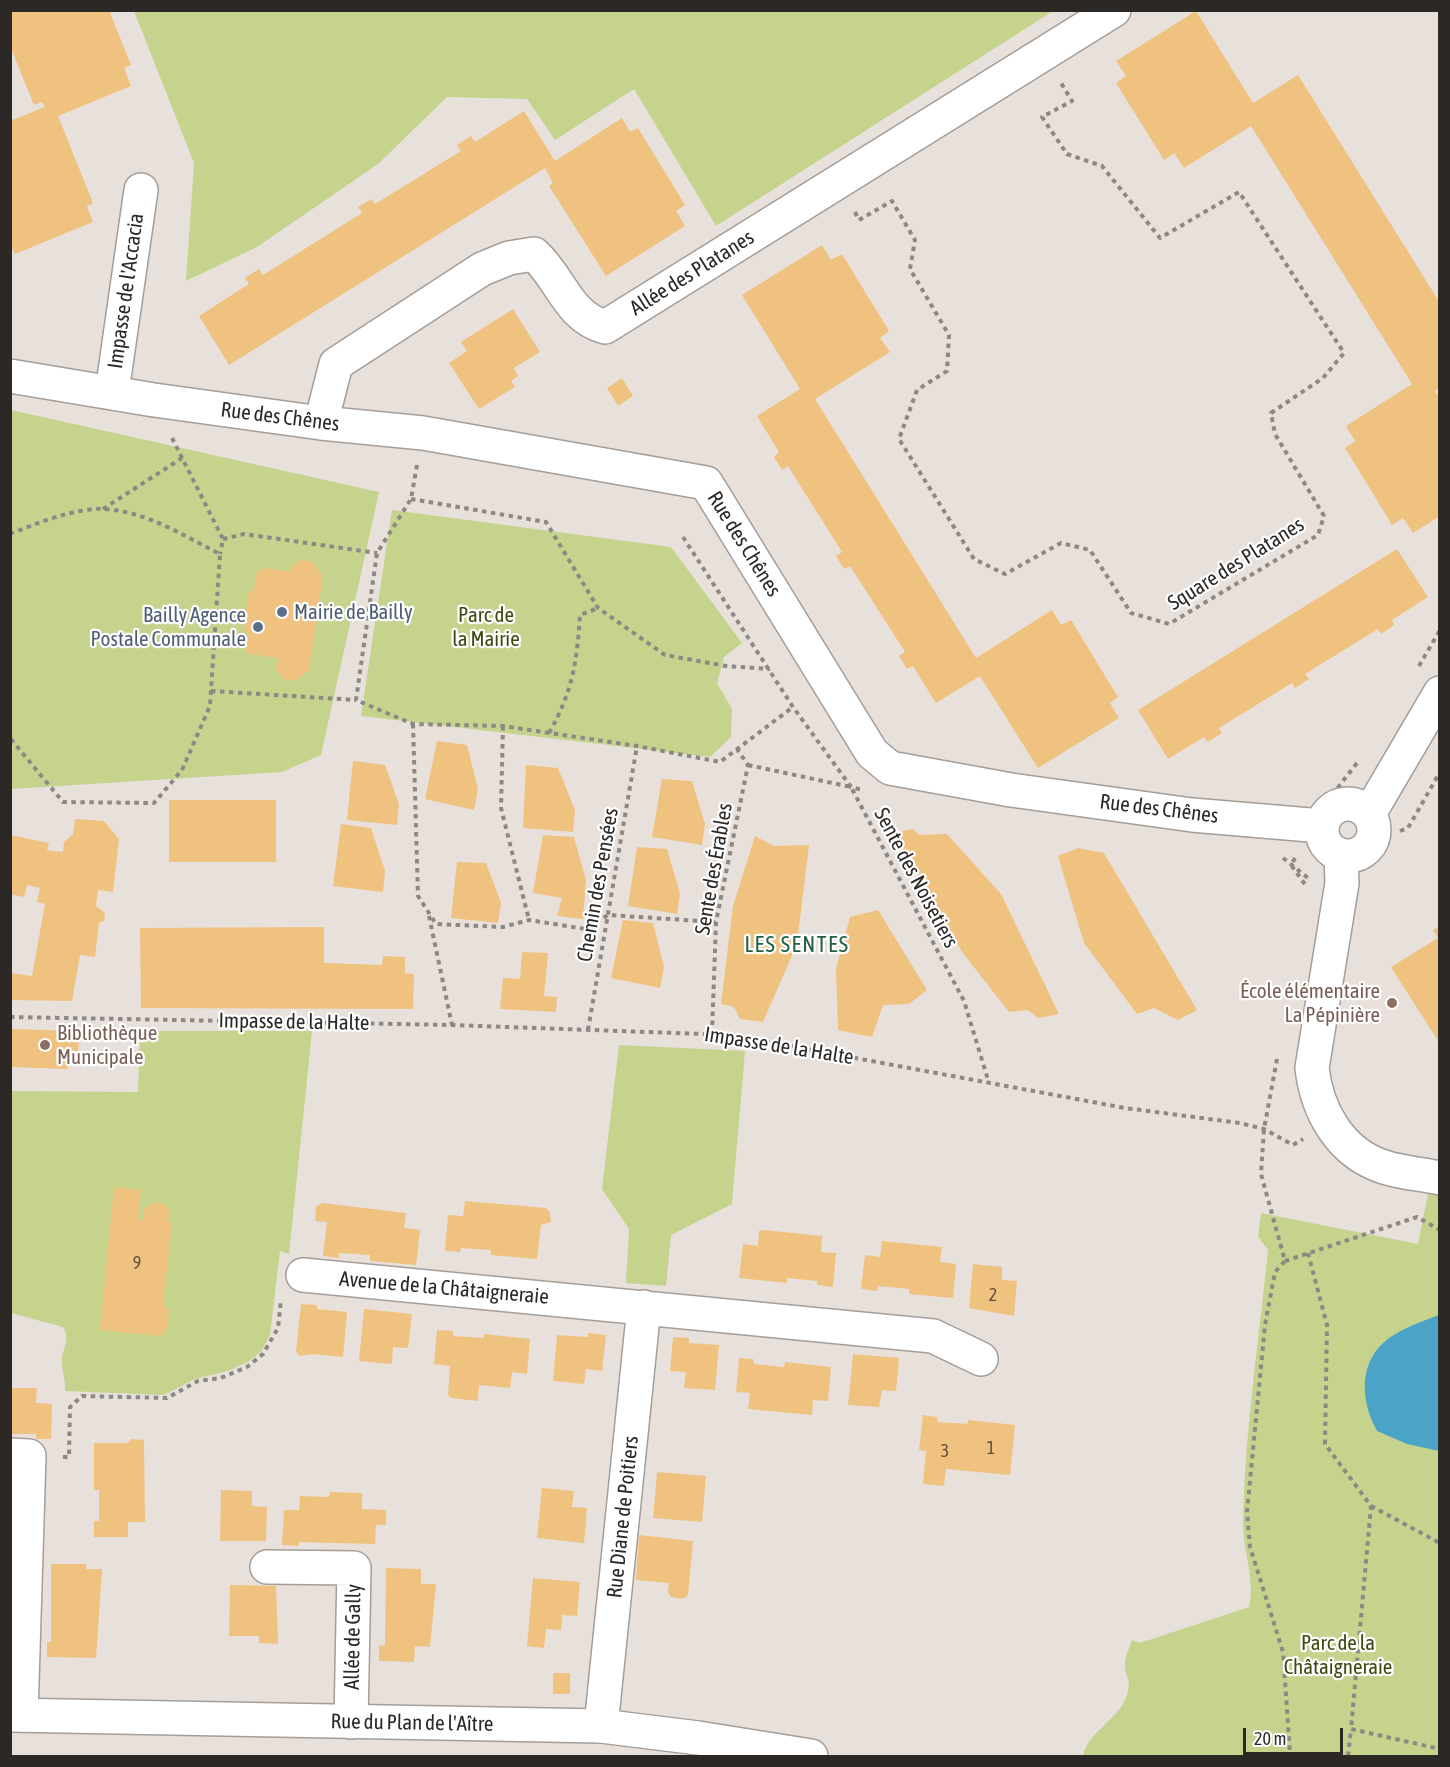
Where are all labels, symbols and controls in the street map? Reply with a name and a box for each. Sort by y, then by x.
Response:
street label: Impasse de l'Accacia [103,212,149,370]
street label: Allée des Platanes [625,225,759,321]
street label: Rue des Chênes [219,397,341,437]
street label: Rue des Chênes [702,487,786,601]
street label: Square des Platanes [1163,512,1309,616]
place label: Mairie de Bailly [294,599,413,625]
place label: Bailly Agence Postale Communale [91,602,246,652]
park label: Parc de la Mairie [452,602,520,652]
marker: Mairie de Bailly [275,605,289,619]
marker: Bailly Agence Postale Communale [251,620,265,634]
street label: Rue des Chênes [1098,789,1220,829]
street label: Sente des Érables [690,801,738,937]
street label: Sente des Noisetiers [869,804,963,952]
street label: Chemin des Pensées [572,806,624,964]
district label: LES SENTES [744,932,850,958]
place label: École élémentaire La Pépinière [1240,978,1380,1028]
marker: École élémentaire La Pépinière [1385,996,1399,1010]
street label: Impasse de la Halte [218,1008,370,1036]
place label: Bibliothèque Municipale [57,1020,157,1070]
street label: Impasse de la Halte [703,1022,855,1070]
marker: Bibliothèque Municipale [38,1038,52,1052]
house number: 9 [133,1252,141,1274]
street label: Avenue de la Châtaigneraie [338,1266,550,1310]
house number: 2 [989,1284,997,1306]
street label: Rue Diane de Poitiers [602,1435,644,1599]
house number: 1 [987,1437,995,1459]
house number: 3 [941,1440,949,1462]
street label: Allée de Gally [339,1584,367,1690]
park label: Parc de la Châtaigneraie [1284,1630,1392,1680]
street label: Rue du Plan de l'Aître [330,1709,494,1737]
scale bar [1246,1716,1346,1754]
text: 20 m [1254,1728,1286,1749]

